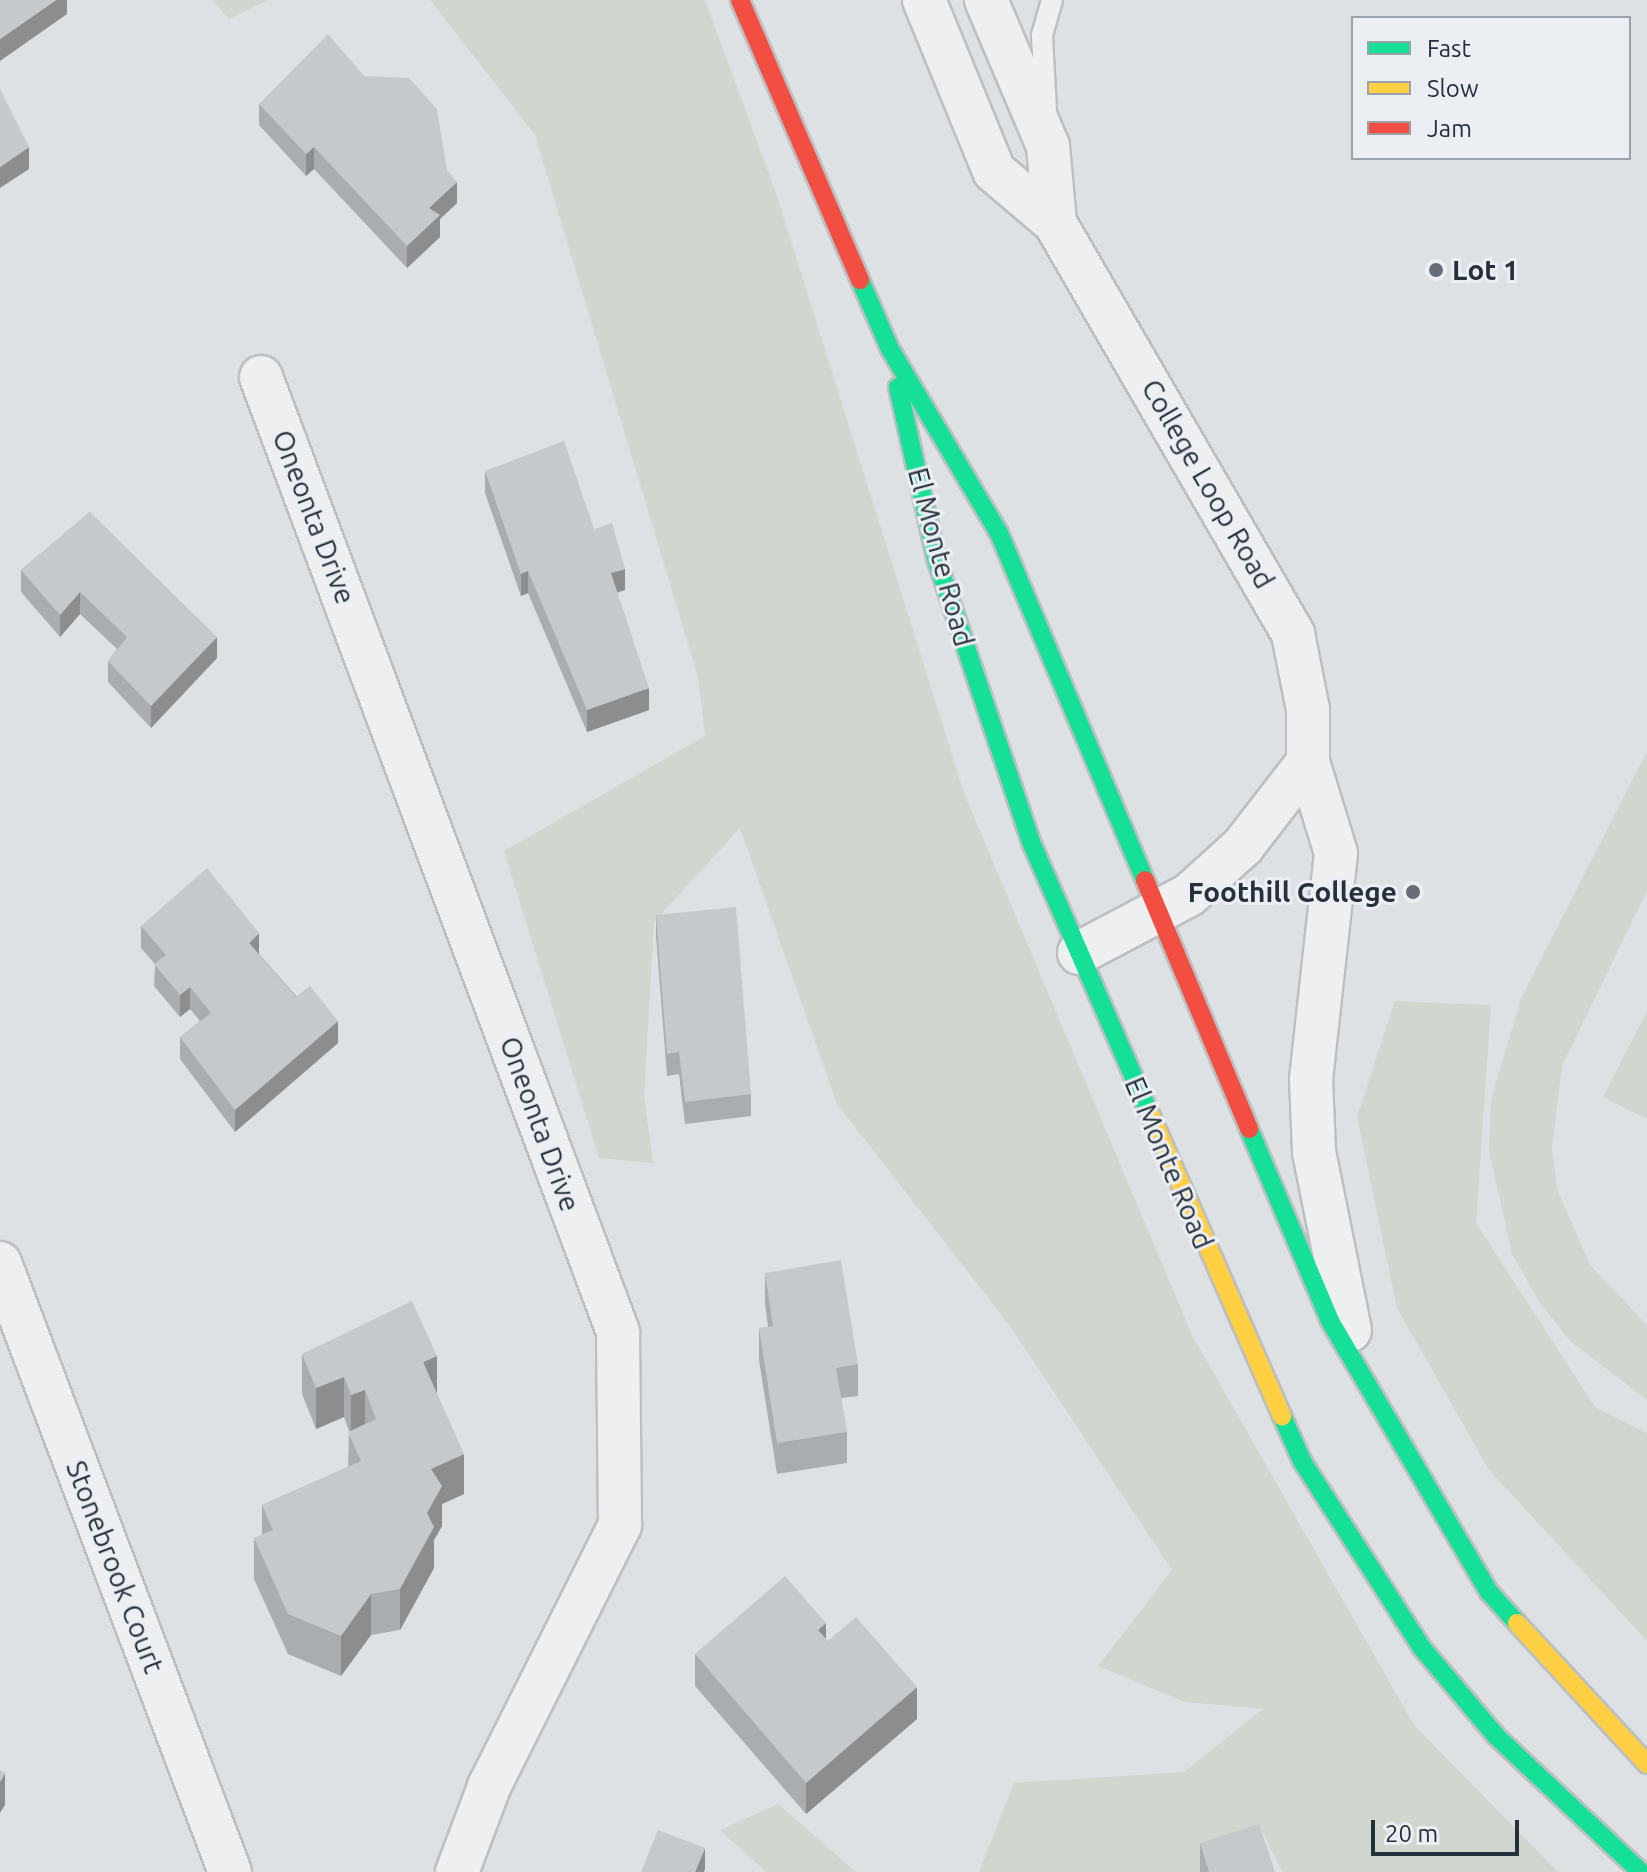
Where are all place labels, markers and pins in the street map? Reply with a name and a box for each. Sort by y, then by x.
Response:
place label: Lot 1 [1452,253,1519,287]
marker: Lot 1 [1427,261,1445,279]
place label: Foothill College [1188,875,1397,909]
marker: Foothill College [1404,883,1422,901]

